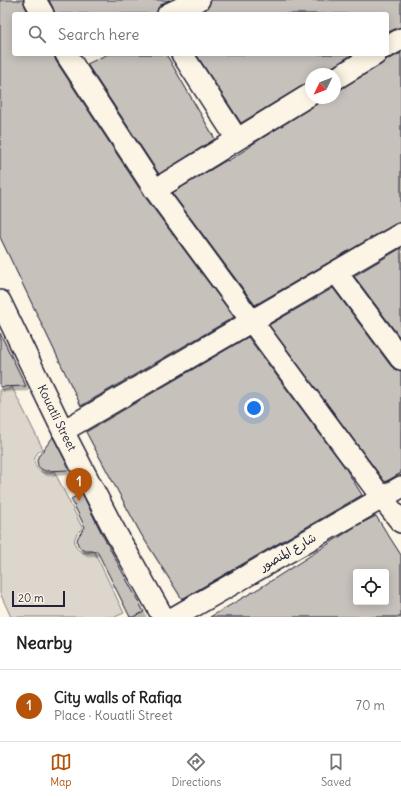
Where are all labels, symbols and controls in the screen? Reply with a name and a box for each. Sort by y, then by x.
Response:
search box [12,12,389,56]
icon: search [26,23,48,45]
text: Search here [58,25,139,44]
north arrow [305,68,341,104]
street label: Kouatli Street [35,382,80,453]
your location [244,398,264,418]
pin: 1 [66,468,92,501]
street label: شارع المنصور [256,529,320,576]
map controls [353,569,389,605]
button: locate [353,569,389,605]
scale bar [12,589,65,608]
text: 20 m [18,591,44,605]
text: Nearby [16,632,72,654]
text: City walls of Rafiqa [54,688,182,707]
text: 1 [26,697,32,714]
text: 70 m [356,697,385,714]
text: Place · Kouatli Street [54,707,173,724]
tab: Map [50,751,72,789]
tab: Directions [172,751,221,789]
tab: Saved [321,751,351,789]

